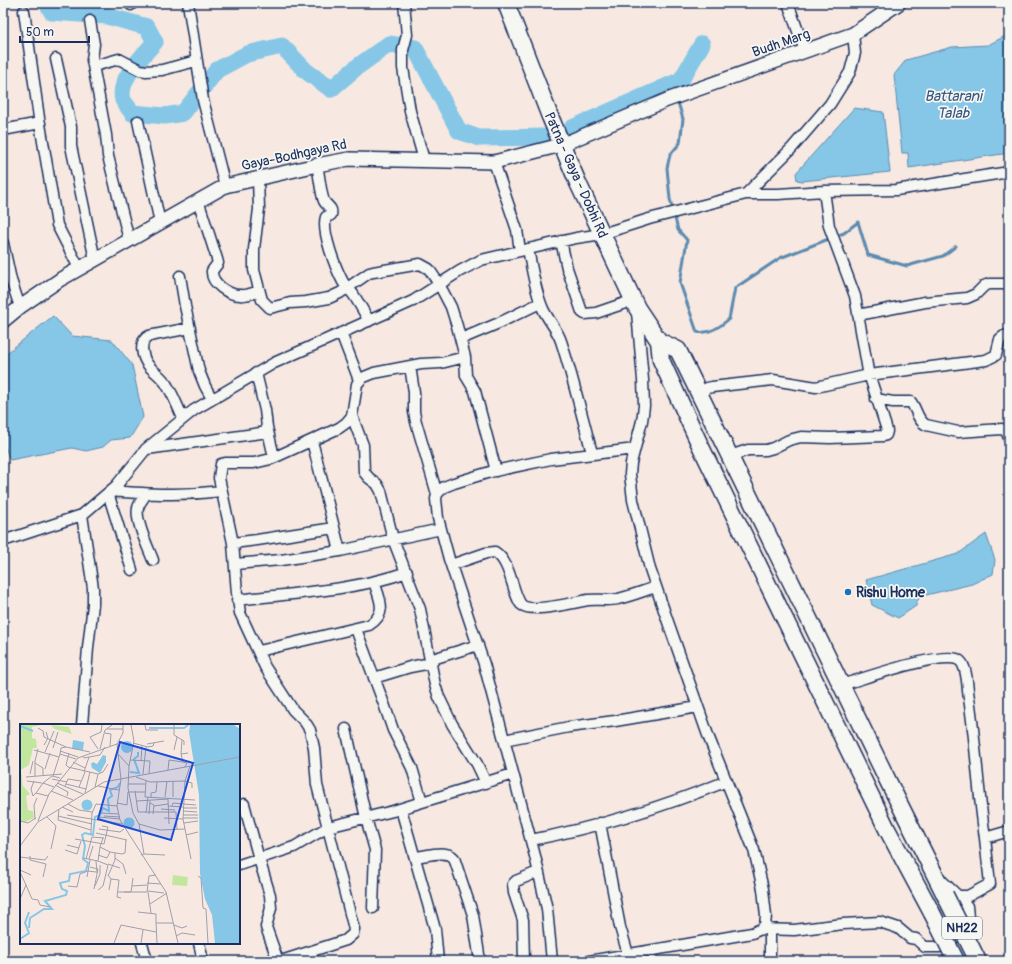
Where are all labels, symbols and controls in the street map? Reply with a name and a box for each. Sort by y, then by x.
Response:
scale bar [20,18,89,44]
text: 50 m [26,25,54,40]
street label: Budh Marg [750,25,812,61]
water label: Battarani Talab [924,87,984,123]
street label: Patna - Gaya - Dobhi Rd [541,109,611,241]
street label: Gaya-Bodhgaya Rd [240,136,348,174]
place label: Rishu Home [856,584,926,601]
marker: Rishu Home [843,587,853,597]
inset map [20,724,240,944]
road number: NH22 [942,917,982,939]

